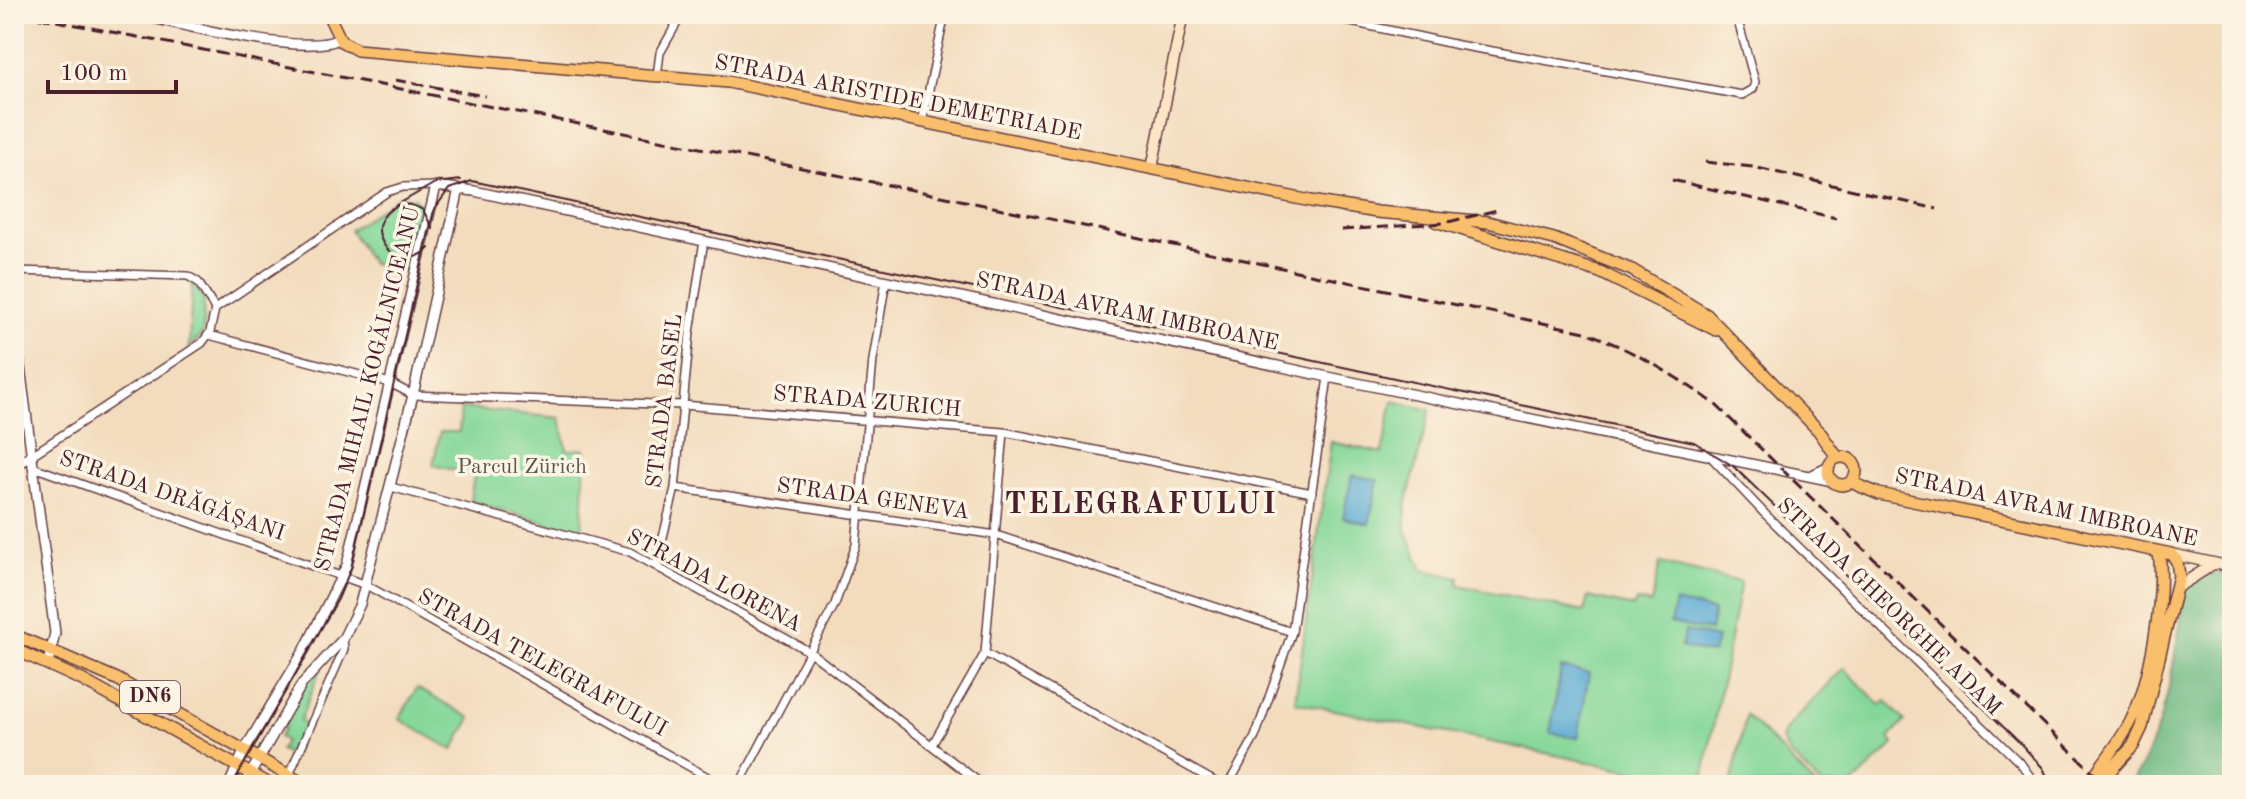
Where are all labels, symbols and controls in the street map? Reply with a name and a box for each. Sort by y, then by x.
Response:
scale bar [48,44,176,94]
street label: STRADA ARISTIDE DEMETRIADE [713,52,1083,144]
text: 100 m [60,62,128,86]
street label: STRADA MIHAIL KOGĂLNICEANU [309,203,424,574]
street label: STRADA AVRAM IMBROANE [974,269,1280,355]
street label: STRADA BASEL [643,313,687,489]
street label: STRADA ZURICH [772,383,962,421]
street label: STRADA DRĂGĂȘANI [56,444,288,545]
park label: Parcul Zürich [457,456,587,478]
street label: STRADA AVRAM IMBROANE [1893,465,2199,551]
street label: STRADA GENEVA [775,475,971,523]
district label: TELEGRAFULUI [1004,490,1278,520]
street label: STRADA GHEORGHE ADAM [1773,494,2005,720]
street label: STRADA LORENA [623,526,805,637]
street label: STRADA TELEGRAFULUI [414,585,670,741]
road number: DN6 [120,681,180,713]

